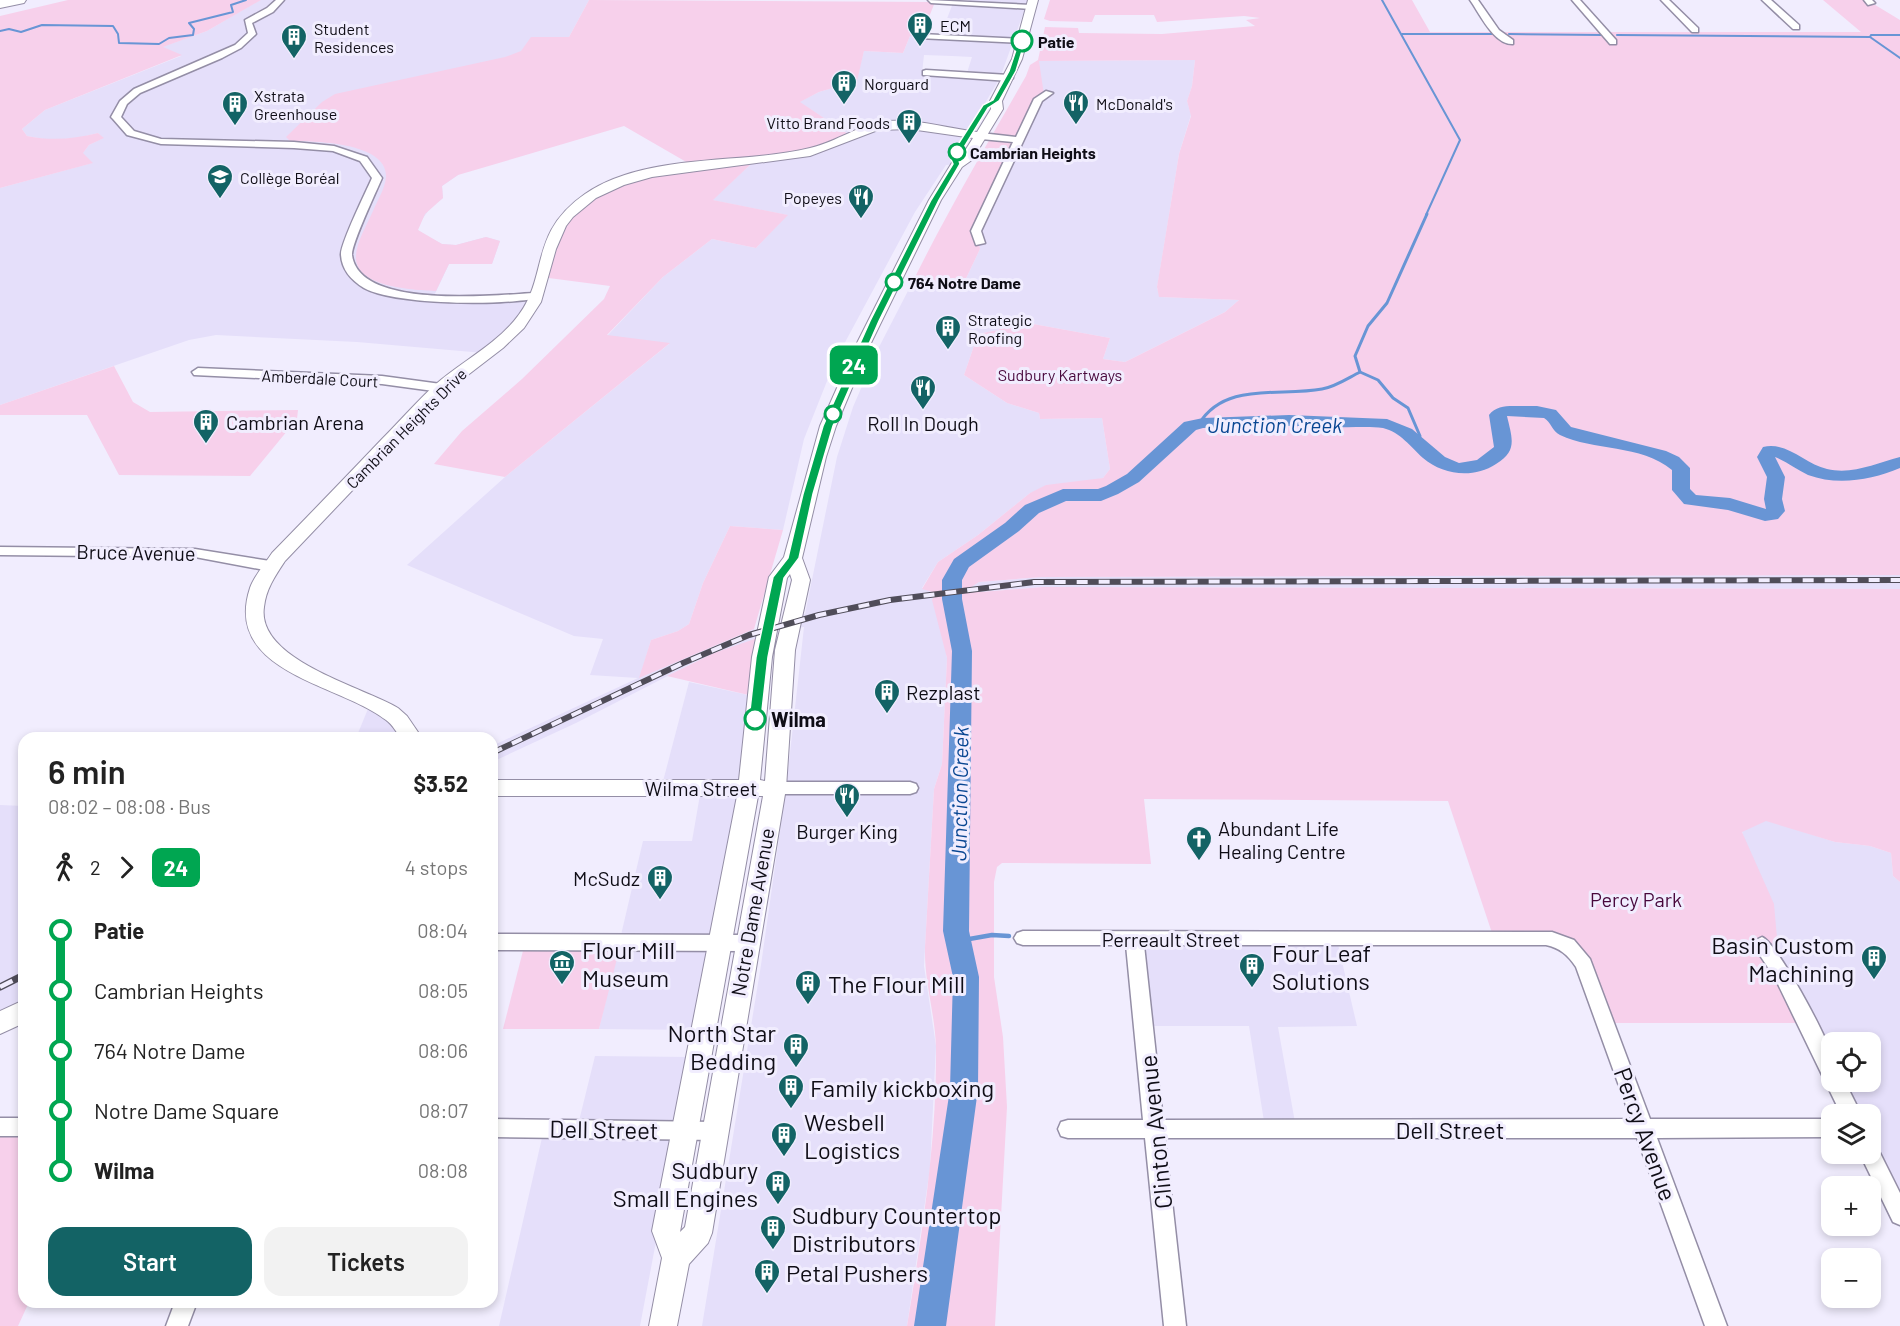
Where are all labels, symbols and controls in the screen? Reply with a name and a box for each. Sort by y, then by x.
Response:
building icon: ECM [905,10,935,48]
place label: ECM [940,16,971,35]
place label: Student Residences [314,19,394,56]
building icon: Student Residences [279,22,309,60]
marker: Patie [1011,30,1033,52]
place label: Patie [1038,32,1075,51]
building icon: Norguard [829,68,859,106]
place label: Norguard [864,74,929,93]
place label: Xstrata Greenhouse [254,86,337,123]
restaurant icon: McDonald's [1061,88,1091,126]
building icon: Xstrata Greenhouse [220,89,250,127]
place label: McDonald's [1096,94,1173,113]
building icon: Vitto Brand Foods [894,107,924,145]
place label: Vitto Brand Foods [766,113,890,132]
marker: Cambrian Heights [948,143,966,161]
place label: Cambrian Heights [970,143,1096,162]
school or university icon: Collège Boréal [205,162,235,200]
place label: Collège Boréal [240,168,339,187]
restaurant icon: Popeyes [846,182,876,220]
place label: Popeyes [784,188,842,207]
marker: 764 Notre Dame [885,273,903,291]
place label: 764 Notre Dame [908,273,1021,292]
place label: Strategic Roofing [968,310,1032,347]
building icon: Strategic Roofing [933,313,963,351]
line badge: 24 [827,346,881,385]
text: 24 [842,353,866,378]
street label: Cambrian Heights Drive [342,364,470,492]
street label: Amberdale Court [261,365,379,391]
park label: Sudbury Kartways [998,365,1122,384]
restaurant icon: Roll In Dough [908,373,938,411]
unlabelled marker [824,405,842,423]
building icon: Cambrian Arena [191,407,221,445]
place label: Cambrian Arena [226,410,364,434]
place label: Roll In Dough [867,411,979,435]
water label: Junction Creek [1208,412,1343,437]
street label: Bruce Avenue [76,539,196,565]
building icon: Rezplast [872,677,902,715]
place label: Rezplast [906,680,980,704]
place label: Wilma [771,707,826,731]
marker: Wilma [744,708,766,730]
water label: Junction Creek [945,726,973,861]
text: 6 min [48,751,126,791]
text: $3.52 [413,770,468,796]
street label: Wilma Street [645,776,757,800]
restaurant icon: Burger King [832,781,862,819]
text: 08:02 – 08:08 · Bus [48,794,211,818]
place label: Abundant Life Healing Centre [1218,816,1346,863]
place label: Burger King [796,819,898,843]
church icon: Abundant Life Healing Centre [1184,824,1214,862]
street label: Notre Dame Avenue [725,826,779,998]
icon: walk [48,851,81,884]
icon: forward [110,851,143,884]
text: 2 [90,855,101,879]
text: 24 [164,855,188,880]
text: 4 stops [405,855,468,879]
building icon: McSudz [645,863,675,901]
place label: McSudz [573,866,640,890]
park label: Percy Park [1590,887,1682,911]
text: Patie [94,917,144,943]
text: 08:04 [417,918,468,942]
street label: Perreault Street [1102,927,1240,951]
place label: Basin Custom Machining [1711,930,1854,987]
place label: Flour Mill Museum [582,935,675,992]
place label: Four Leaf Solutions [1272,938,1371,995]
building icon: Basin Custom Machining [1859,943,1889,981]
museum icon: Flour Mill Museum [547,948,577,986]
building icon: Four Leaf Solutions [1237,951,1267,989]
building icon: The Flour Mill [793,968,823,1006]
place label: The Flour Mill [828,969,965,998]
text: Cambrian Heights [94,977,264,1003]
text: 08:05 [418,978,468,1002]
place label: North Star Bedding [667,1018,776,1075]
building icon: North Star Bedding [781,1031,811,1069]
map controls [1821,1032,1881,1308]
button: locate [1821,1032,1881,1092]
text: 764 Notre Dame [94,1037,246,1063]
text: 08:06 [418,1038,468,1062]
street label: Clinton Avenue [1132,1054,1178,1210]
street label: Percy Avenue [1608,1063,1684,1205]
building icon: Family kickboxing [776,1072,806,1110]
place label: Family kickboxing [810,1073,994,1102]
text: Notre Dame Square [94,1097,279,1123]
text: 08:07 [419,1098,468,1122]
button: layers [1821,1104,1881,1164]
place label: Wesbell Logistics [804,1107,900,1164]
street label: Dell Street [549,1114,659,1144]
street label: Dell Street [1396,1115,1504,1144]
building icon: Wesbell Logistics [769,1120,799,1158]
place label: Sudbury Small Engines [613,1155,758,1212]
text: Wilma [94,1157,154,1183]
text: 08:08 [418,1158,468,1182]
building icon: Sudbury Small Engines [763,1168,793,1206]
button: + [1821,1176,1881,1236]
place label: Sudbury Countertop Distributors [792,1200,1002,1257]
building icon: Sudbury Countertop Distributors [758,1213,788,1251]
button: Start [48,1227,252,1296]
button: Tickets [264,1227,468,1296]
button: − [1821,1248,1881,1308]
building icon: Petal Pushers [752,1257,782,1295]
place label: Petal Pushers [786,1258,928,1287]

